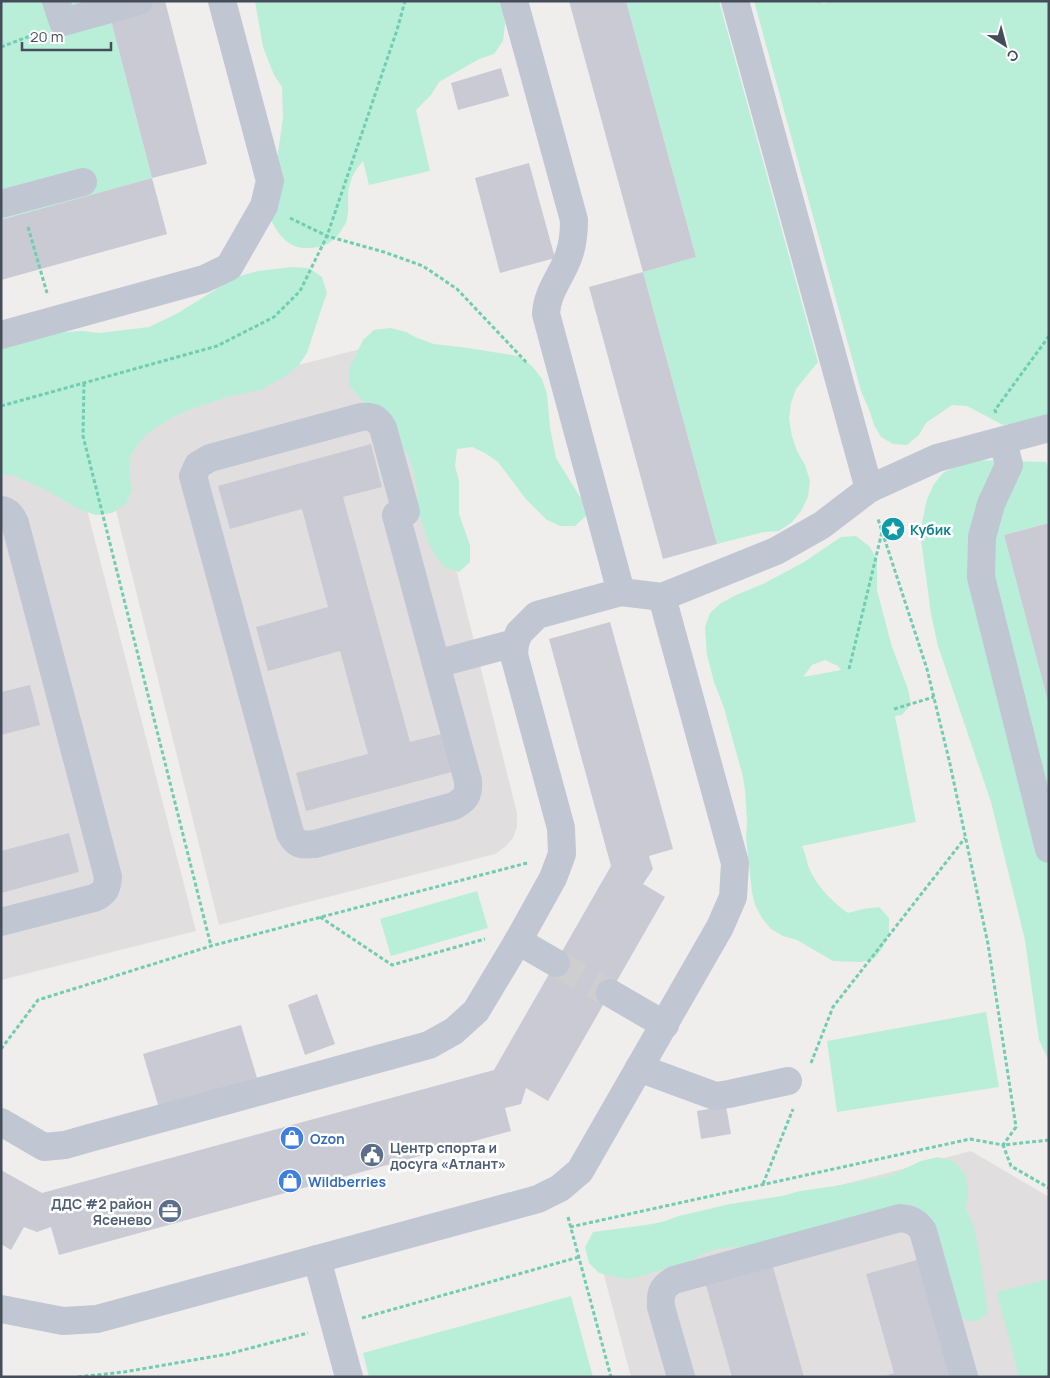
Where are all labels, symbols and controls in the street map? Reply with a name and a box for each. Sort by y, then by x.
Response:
scale bar [22,20,111,52]
north arrow [980,20,1030,70]
text: 20 m [30,26,63,47]
text: С [1003,45,1023,67]
place icon: Кубик [880,516,906,542]
place label: Кубик [910,520,951,539]
shop icon: Ozon [279,1125,305,1151]
place label: Ozon [310,1129,345,1148]
place label: Центр спорта и досуга «Атлант» [390,1138,506,1173]
public building icon: Центр спорта и досуга «Атлант» [359,1142,385,1168]
shop icon: Wildberries [277,1168,303,1194]
place label: Wildberries [308,1172,386,1191]
place label: ДДС #2 район Ясенево [51,1194,152,1229]
office icon: ДДС #2 район Ясенево [157,1198,183,1224]

